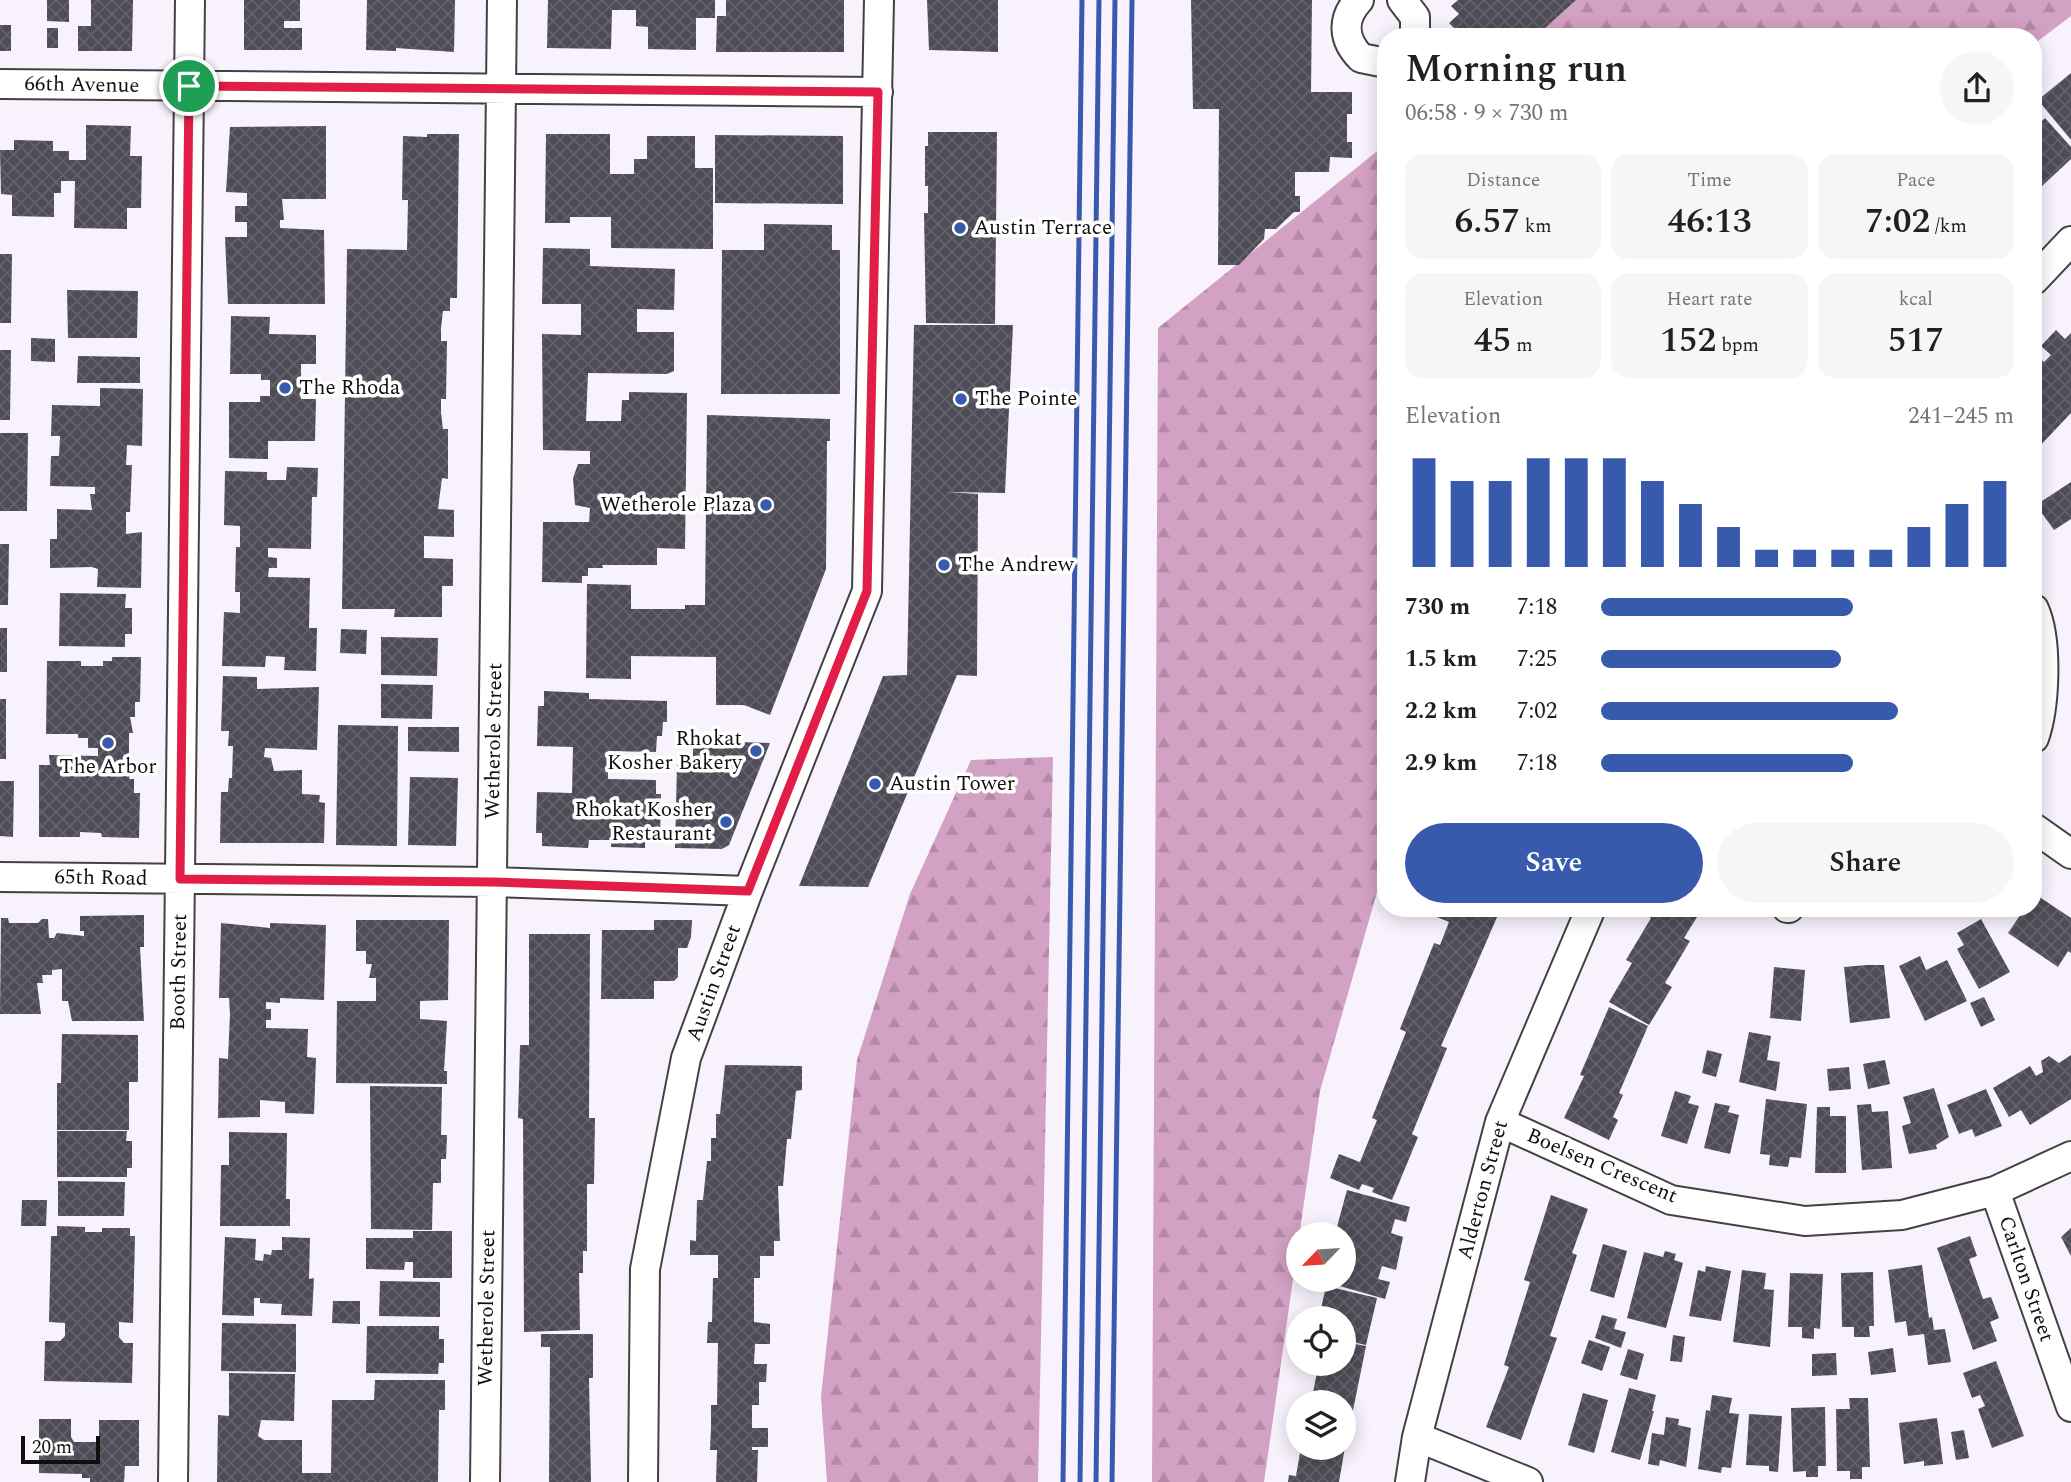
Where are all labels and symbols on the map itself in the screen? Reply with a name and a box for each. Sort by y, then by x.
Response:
pin [159,56,219,116]
street label: 66th Avenue [24,68,140,102]
place label: Austin Terrace [974,212,1112,244]
marker: Austin Terrace [952,220,968,236]
place label: The Rhoda [299,372,401,404]
marker: The Rhoda [277,380,293,396]
place label: The Pointe [975,383,1078,415]
marker: The Pointe [953,391,969,407]
place label: Wetherole Plaza [601,489,753,521]
marker: Wetherole Plaza [758,497,774,513]
place label: The Andrew [958,549,1075,581]
marker: The Andrew [936,557,952,573]
street label: Wetherole Street [477,662,511,820]
place label: Rhokat Kosher Bakery [607,723,743,779]
marker: The Arbor [100,735,116,751]
marker: Rhokat Kosher Bakery [748,743,764,759]
place label: The Arbor [59,751,157,783]
place label: Austin Tower [889,768,1015,800]
marker: Austin Tower [867,776,883,792]
place label: Rhokat Kosher Restaurant [574,794,712,850]
marker: Rhokat Kosher Restaurant [718,814,734,830]
street label: 65th Road [54,861,148,895]
street label: Booth Street [162,913,196,1031]
street label: Austin Street [678,920,750,1046]
street label: Alderton Street [1449,1117,1517,1263]
street label: Boelsen Crescent [1522,1120,1682,1212]
street label: Carlton Street [1989,1212,2063,1346]
north arrow [1286,1222,1356,1292]
street label: Wetherole Street [470,1229,504,1387]
scale bar [21,1433,100,1465]

